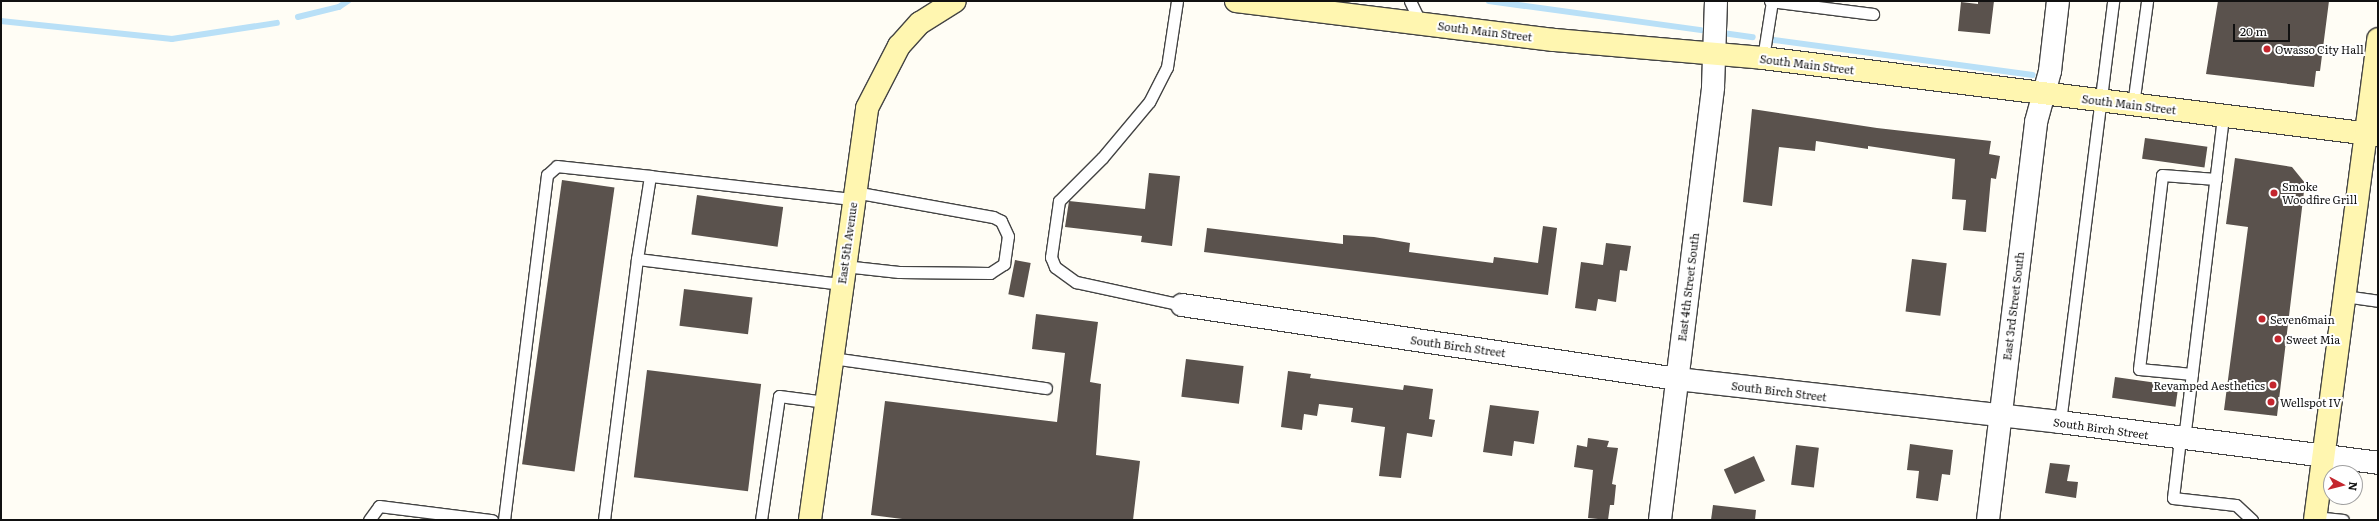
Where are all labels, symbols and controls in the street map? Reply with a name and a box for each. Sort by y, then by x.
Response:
scale bar [2235,16,2292,42]
street label: South Main Street [1437,19,1533,43]
text: 20 m [2240,22,2267,40]
place label: Owasso City Hall [2275,42,2364,56]
marker: Owasso City Hall [2262,44,2272,54]
street label: South Main Street [1759,52,1855,76]
street label: South Main Street [2081,92,2177,116]
place label: Smoke Woodfire Grill [2282,180,2357,206]
marker: Smoke Woodfire Grill [2269,188,2279,198]
street label: East 5th Avenue [835,201,859,285]
street label: East 4th Street South [1675,232,1701,342]
street label: East 3rd Street South [2000,251,2026,361]
place label: Seven6main [2270,312,2335,326]
marker: Seven6main [2257,314,2267,324]
place label: Sweet Mia [2286,332,2340,346]
street label: South Birch Street [1410,333,1506,359]
marker: Sweet Mia [2273,334,2283,344]
place label: Revamped Aesthetics [2153,378,2265,392]
street label: South Birch Street [1731,379,1827,403]
marker: Revamped Aesthetics [2268,380,2278,390]
place label: Wellspot IV [2280,395,2341,409]
marker: Wellspot IV [2265,396,2277,408]
street label: South Birch Street [2053,415,2149,441]
north arrow [2323,465,2363,505]
text: N [2345,481,2362,492]

